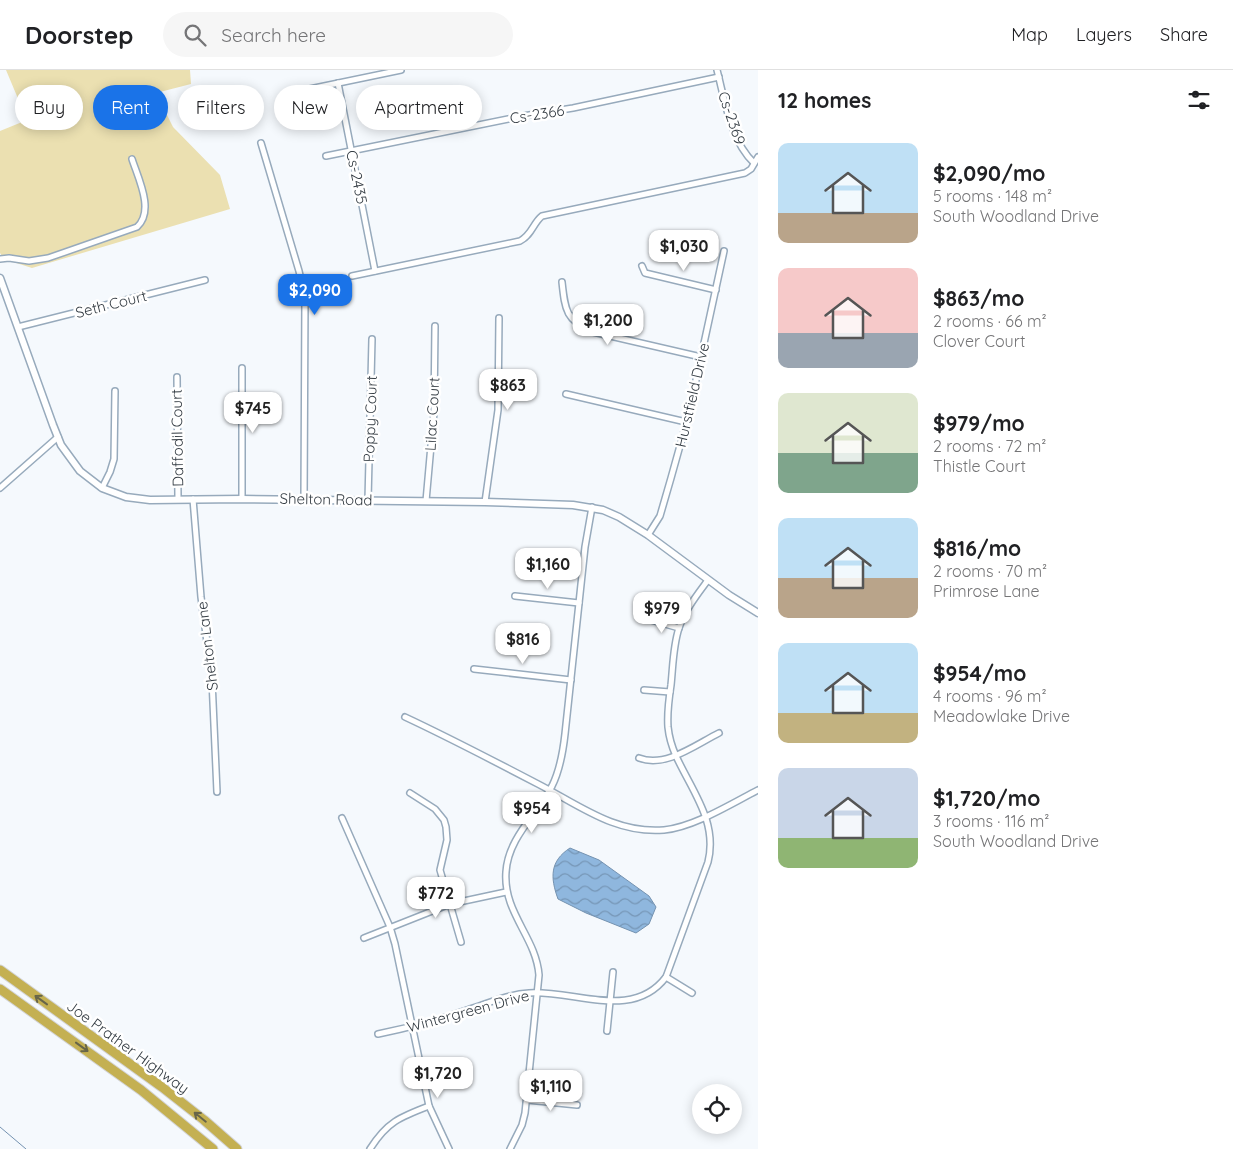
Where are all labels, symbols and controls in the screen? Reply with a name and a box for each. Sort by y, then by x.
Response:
search box [163,12,513,57]
text: Doorstep [25,20,133,50]
icon: search [181,21,209,49]
text: Search here [221,23,326,47]
text: Map [1011,23,1048,46]
text: Layers [1076,23,1132,46]
text: Share [1160,23,1208,46]
chip: Buy [15,85,83,130]
chip: Rent [93,85,168,130]
chip: Filters [178,85,264,130]
chip: New [274,85,346,130]
chip: Apartment [356,85,482,130]
icon: filters [1185,86,1213,114]
text: 12 homes [778,87,871,113]
street label: Cs-2369 [714,89,750,147]
street label: Cs-2366 [508,100,566,128]
street label: Cs-2435 [342,148,372,206]
text: $2,090/mo [933,160,1045,186]
icon: home [818,163,878,223]
text: 5 rooms · 148 m² [933,186,1052,206]
text: South Woodland Drive [933,206,1099,226]
pin: $1,030 [643,230,725,272]
text: $1,030 [660,236,708,256]
pin: $2,090 [274,274,356,316]
text: $2,090 [289,280,341,300]
text: $863/mo [933,285,1024,311]
street label: Seth Court [73,286,149,322]
icon: home [818,288,878,348]
pin: $1,200 [567,304,649,346]
text: $1,200 [584,310,632,330]
text: 2 rooms · 66 m² [933,311,1047,331]
text: Clover Court [933,331,1025,351]
street label: Hurstfield Drive [671,341,713,449]
pin: $863 [478,368,538,411]
street label: Poppy Court [359,375,381,463]
text: $863 [490,375,526,395]
street label: Lilac Court [421,377,443,451]
street label: Daffodil Court [167,389,187,487]
pin: $745 [223,392,283,434]
text: $745 [235,398,271,418]
text: $979/mo [933,410,1025,436]
icon: home [818,413,878,473]
text: 2 rooms · 72 m² [933,436,1046,456]
text: Thistle Court [933,456,1026,476]
street label: Shelton Road [279,489,373,509]
text: $816/mo [933,535,1021,561]
icon: home [818,538,878,598]
pin: $1,160 [507,548,589,590]
text: $1,160 [526,554,570,574]
text: 2 rooms · 70 m² [933,561,1047,581]
text: Primrose Lane [933,581,1040,601]
pin: $979 [632,592,692,634]
text: $979 [644,598,680,618]
street label: Shelton Lane [192,600,222,692]
pin: $816 [493,622,553,665]
text: $816 [506,629,540,649]
text: $954/mo [933,660,1026,686]
icon: home [818,663,878,723]
text: 4 rooms · 96 m² [933,686,1046,706]
text: Meadowlake Drive [933,706,1070,726]
text: $1,720/mo [933,785,1040,811]
icon: home [818,788,878,848]
pin: $954 [502,792,562,834]
text: $954 [513,798,551,818]
text: 3 rooms · 116 m² [933,811,1049,831]
text: South Woodland Drive [933,831,1099,851]
pin: $772 [406,876,466,919]
text: $772 [418,883,454,903]
street label: Wintergreen Drive [405,986,531,1036]
one-way arrow [34,995,48,1005]
street label: Joe Prather Highway [63,996,193,1098]
one-way arrow [75,1042,89,1052]
pin: $1,720 [397,1056,479,1099]
text: $1,720 [414,1063,462,1083]
pin: $1,110 [510,1070,592,1112]
text: $1,110 [530,1076,572,1096]
map controls [692,1084,742,1134]
button: locate [692,1084,742,1134]
one-way arrow [194,1112,207,1123]

